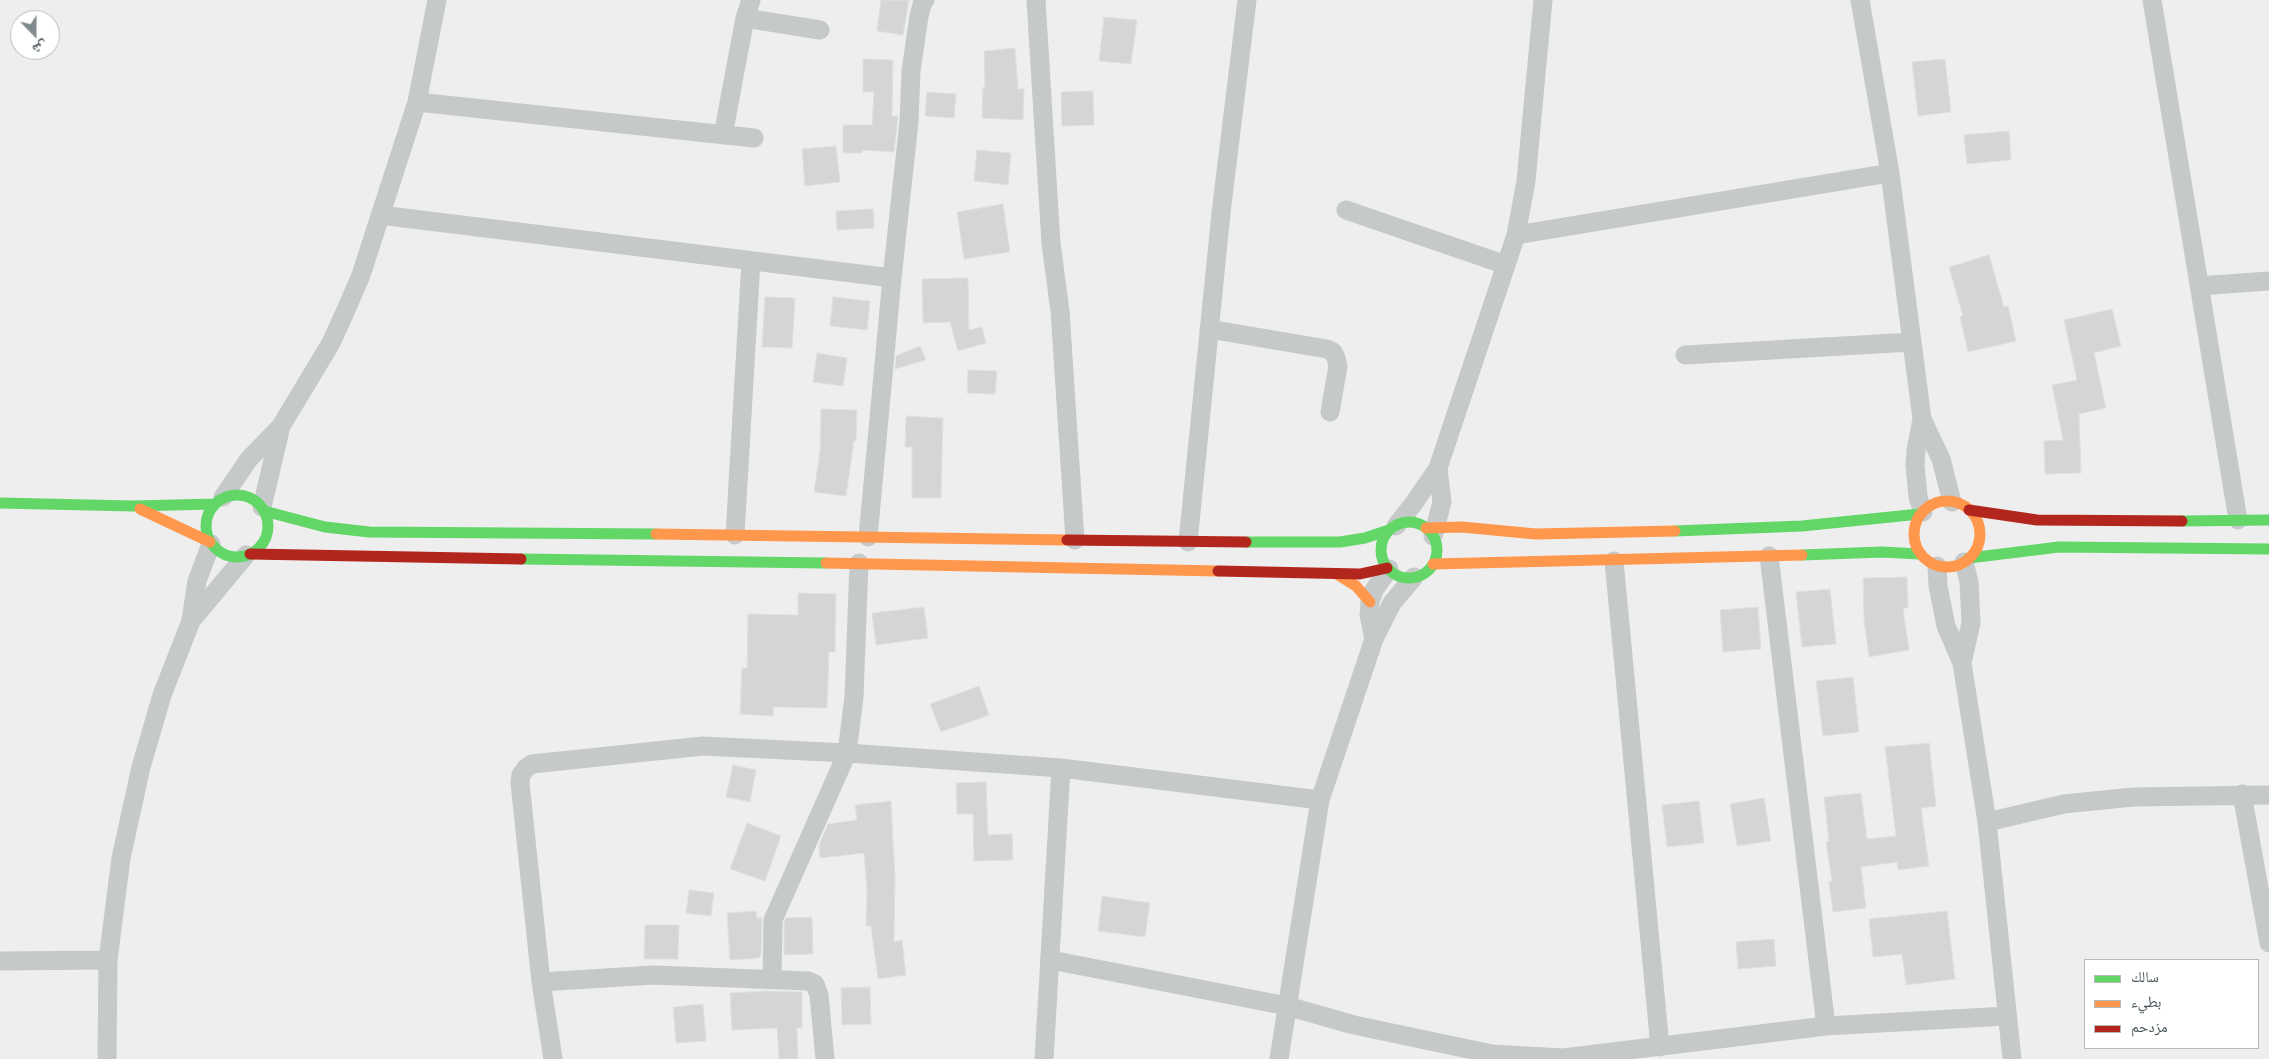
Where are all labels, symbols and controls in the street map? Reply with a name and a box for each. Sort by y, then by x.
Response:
north arrow [10,10,60,60]
text: ش [30,38,51,59]
legend [2084,959,2259,1049]
text: سالك [2131,967,2159,985]
text: بطيء [2131,992,2161,1010]
text: مزدحم [2131,1017,2168,1035]

